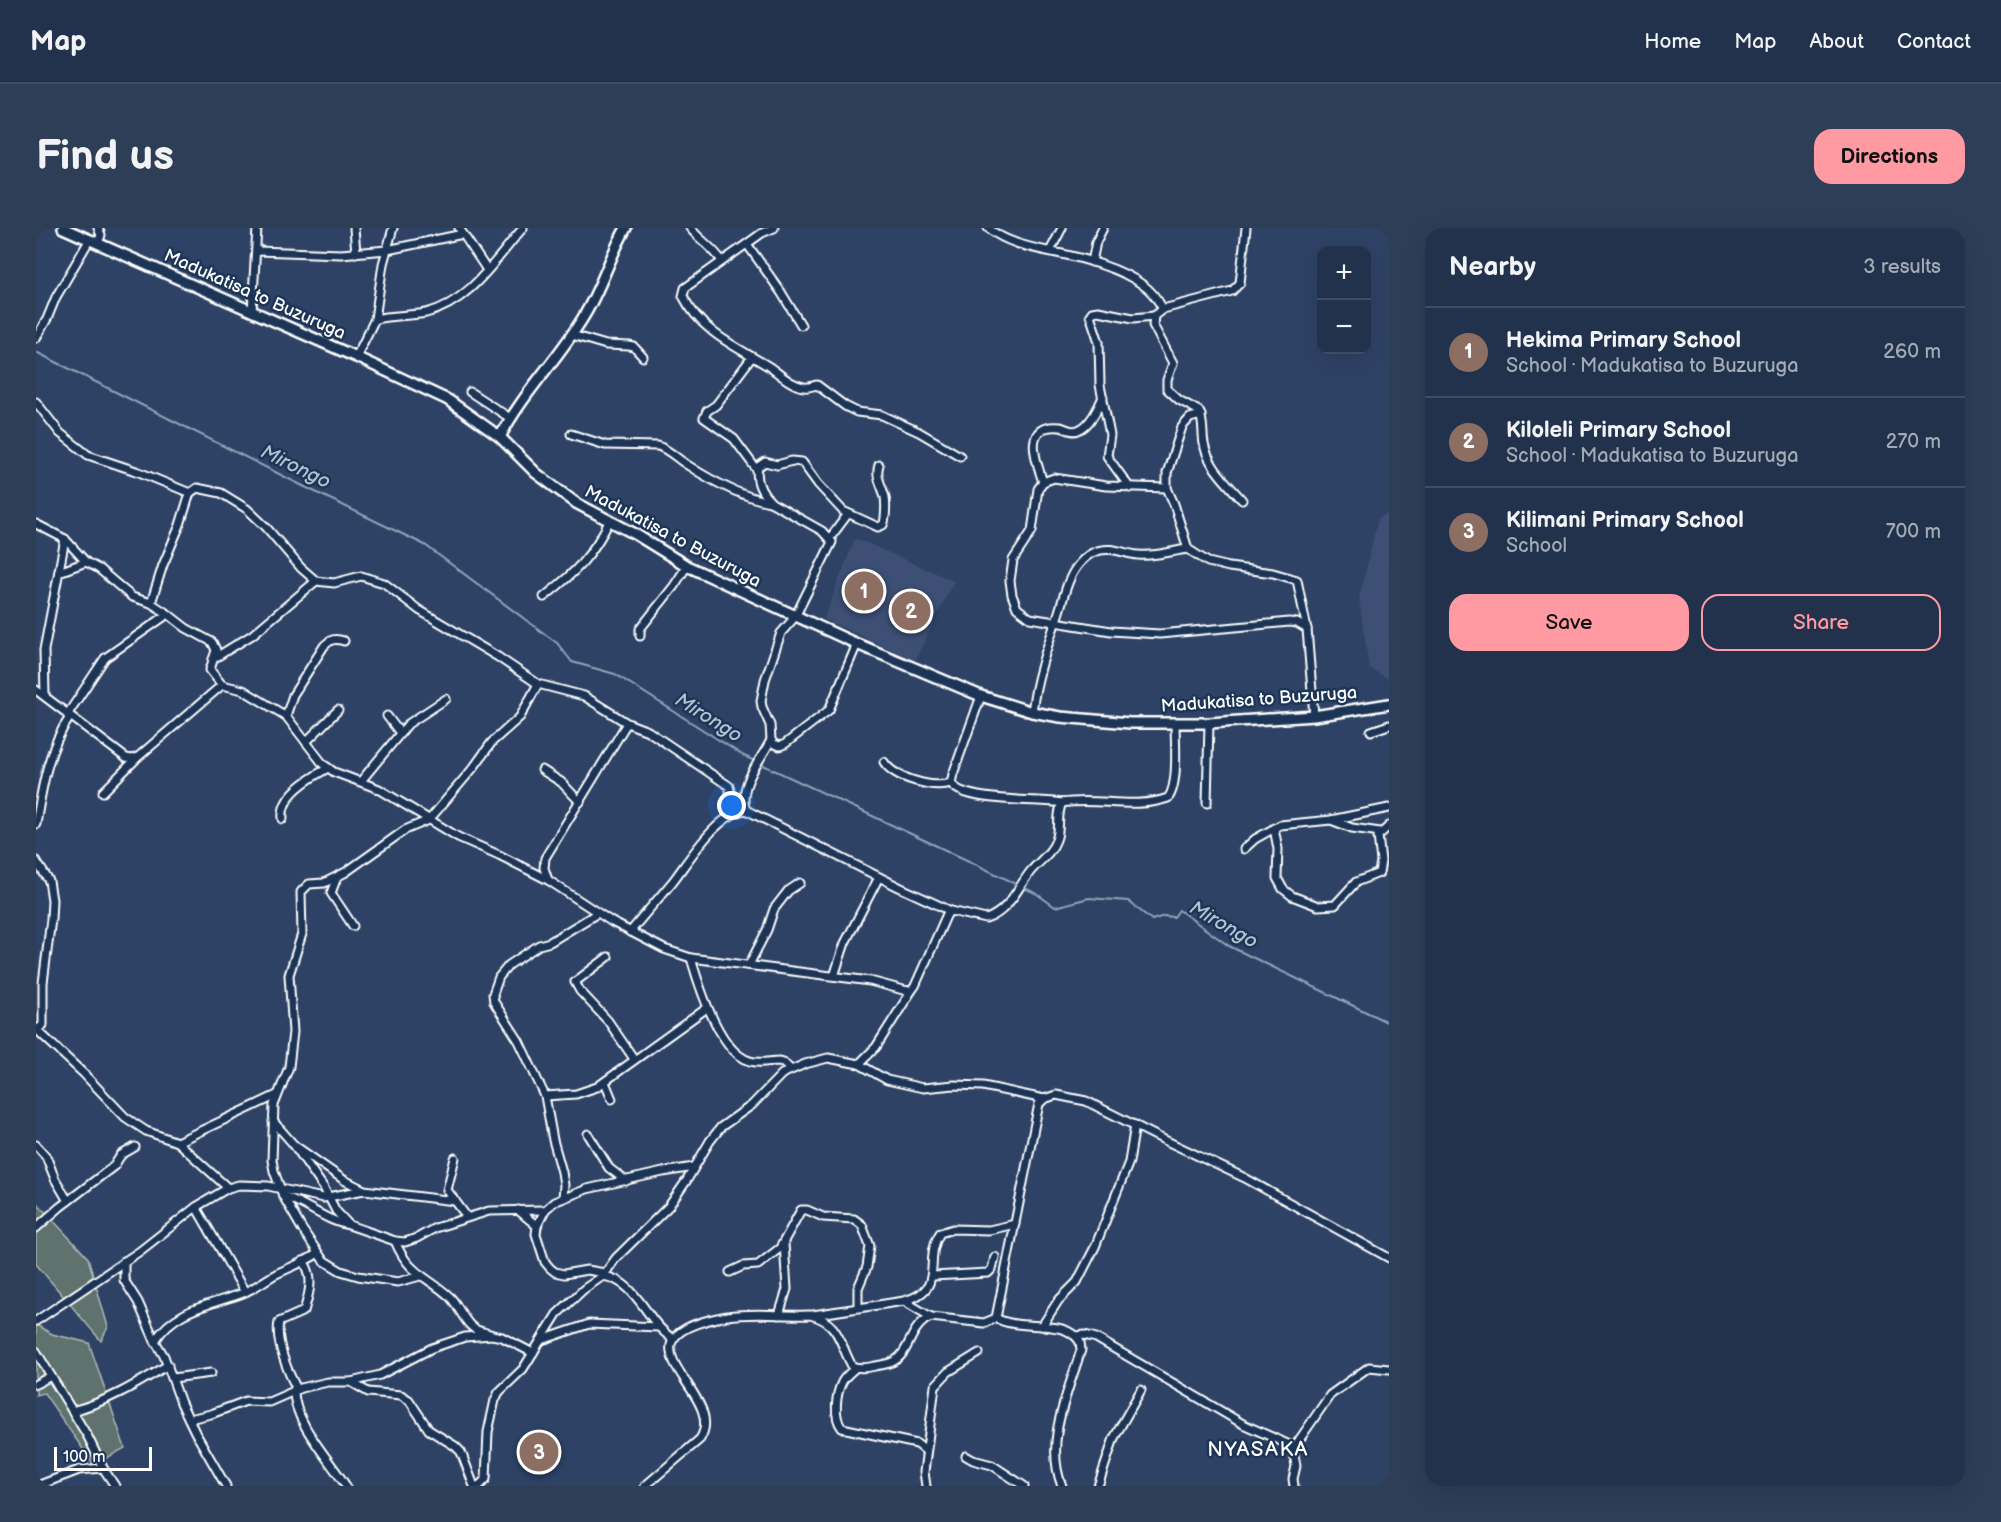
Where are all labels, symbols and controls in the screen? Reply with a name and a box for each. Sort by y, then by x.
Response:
text: Map [30,25,86,58]
text: Home [1644,29,1701,54]
text: Map [1734,29,1776,54]
text: About [1809,29,1864,54]
text: Contact [1897,29,1971,54]
button: Directions [1814,129,1965,184]
text: Find us [36,131,174,182]
street label: Madukatisa to Buzuruga [161,245,349,344]
map controls [1317,246,1371,354]
button: + [1317,246,1371,300]
text: Nearby [1449,252,1536,283]
text: 3 results [1863,255,1941,279]
button: − [1317,300,1371,354]
text: Hekima Primary School [1506,327,1741,354]
text: 1 [1464,340,1473,364]
text: 260 m [1883,340,1941,364]
text: School · Madukatisa to Buzuruga [1506,354,1799,378]
text: Kiloleli Primary School [1506,417,1731,444]
text: 2 [1463,430,1474,454]
text: 270 m [1886,430,1941,454]
water label: Mirongo [257,440,334,494]
text: School · Madukatisa to Buzuruga [1506,444,1799,468]
street label: Madukatisa to Buzuruga [581,481,765,592]
text: Kilimani Primary School [1506,507,1744,534]
text: 3 [1463,520,1474,544]
text: 700 m [1886,520,1941,544]
text: School [1506,534,1567,558]
pin: 1 [844,568,884,614]
pin: 2 [892,588,930,634]
button: Save [1449,594,1689,651]
button: Share [1701,594,1941,651]
street label: Madukatisa to Buzuruga [1160,682,1358,717]
water label: Mirongo [670,688,746,748]
your location [717,791,746,820]
water label: Mirongo [1185,896,1262,954]
pin: 3 [520,1430,558,1474]
district label: NYASAKA [1207,1437,1309,1462]
scale bar [54,1444,152,1472]
text: 100 m [63,1448,106,1467]

